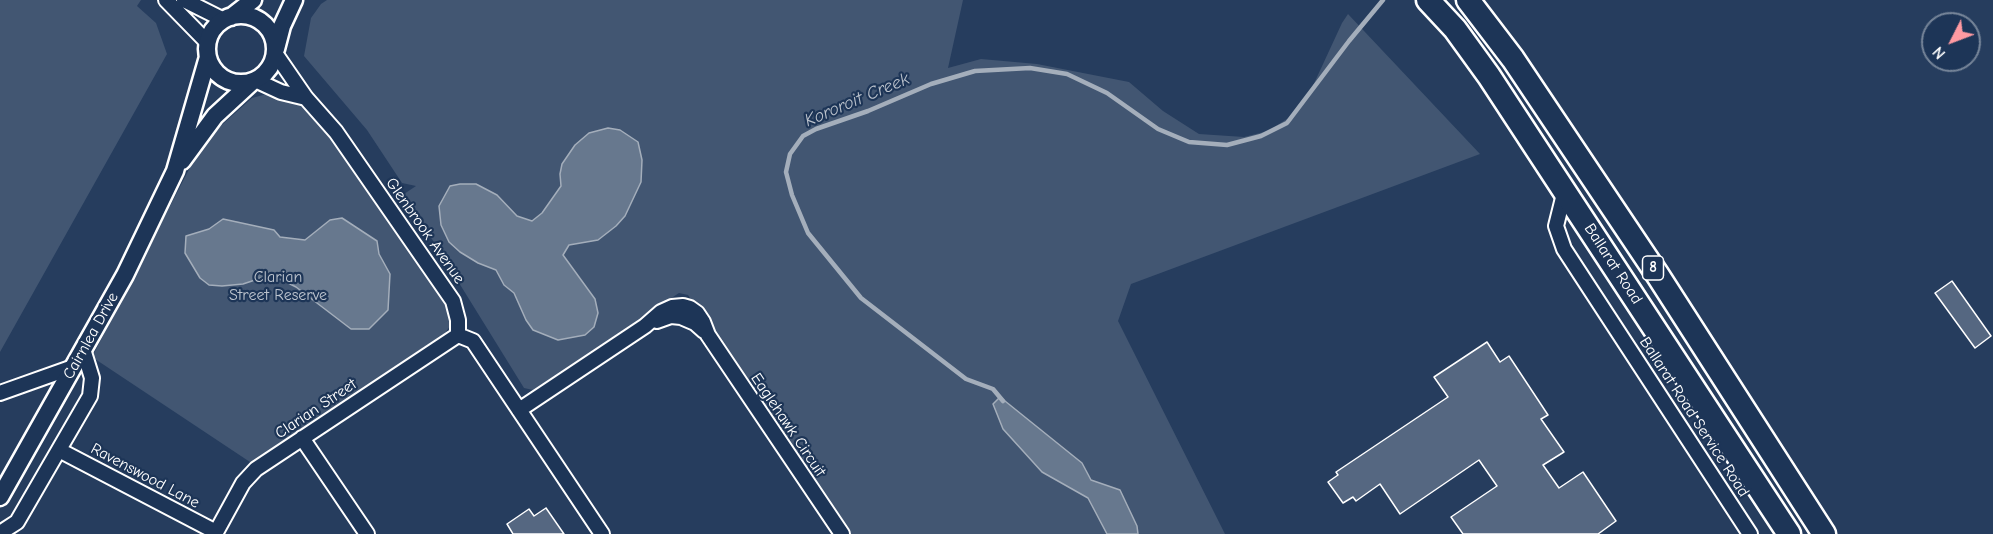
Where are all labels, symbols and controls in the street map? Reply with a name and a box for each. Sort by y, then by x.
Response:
north arrow [1921,12,1981,72]
text: N [1929,43,1949,63]
water label: Kororoit Creek [801,68,913,132]
street label: Glenbrook Avenue [381,174,469,288]
street label: Ballarat Road [1580,220,1646,308]
road number: 8 [1642,256,1664,280]
park label: Clarian Street Reserve [229,267,327,305]
street label: Cairnlea Drive [59,289,123,383]
street label: Ballarat Road Service Road [1635,333,1753,501]
street label: Eaglehawk Circuit [746,370,830,480]
street label: Clarian Street [272,375,360,443]
street label: Ravenswood Lane [87,439,203,513]

